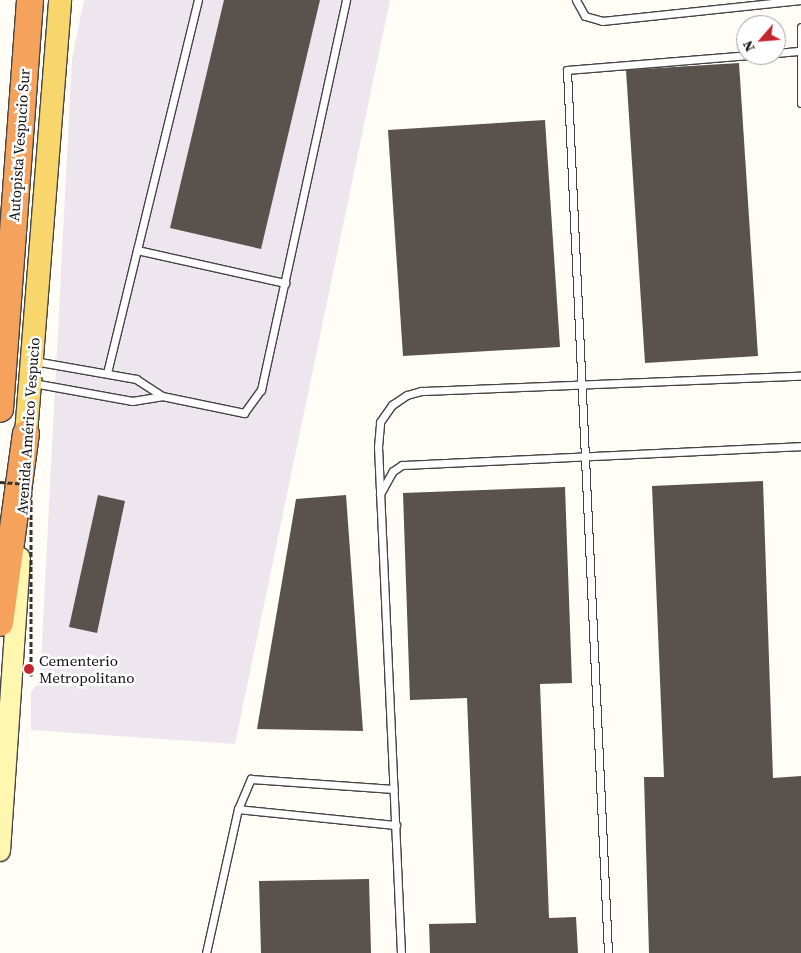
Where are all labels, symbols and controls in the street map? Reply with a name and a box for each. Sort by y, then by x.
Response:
north arrow [736,15,786,65]
text: N [737,37,760,55]
street label: Autopista Vespucio Sur [5,68,33,222]
street label: Avenida Américo Vespucio [13,336,43,516]
place label: Cementerio Metropolitano [39,651,135,686]
marker: Cementerio Metropolitano [23,663,35,675]

